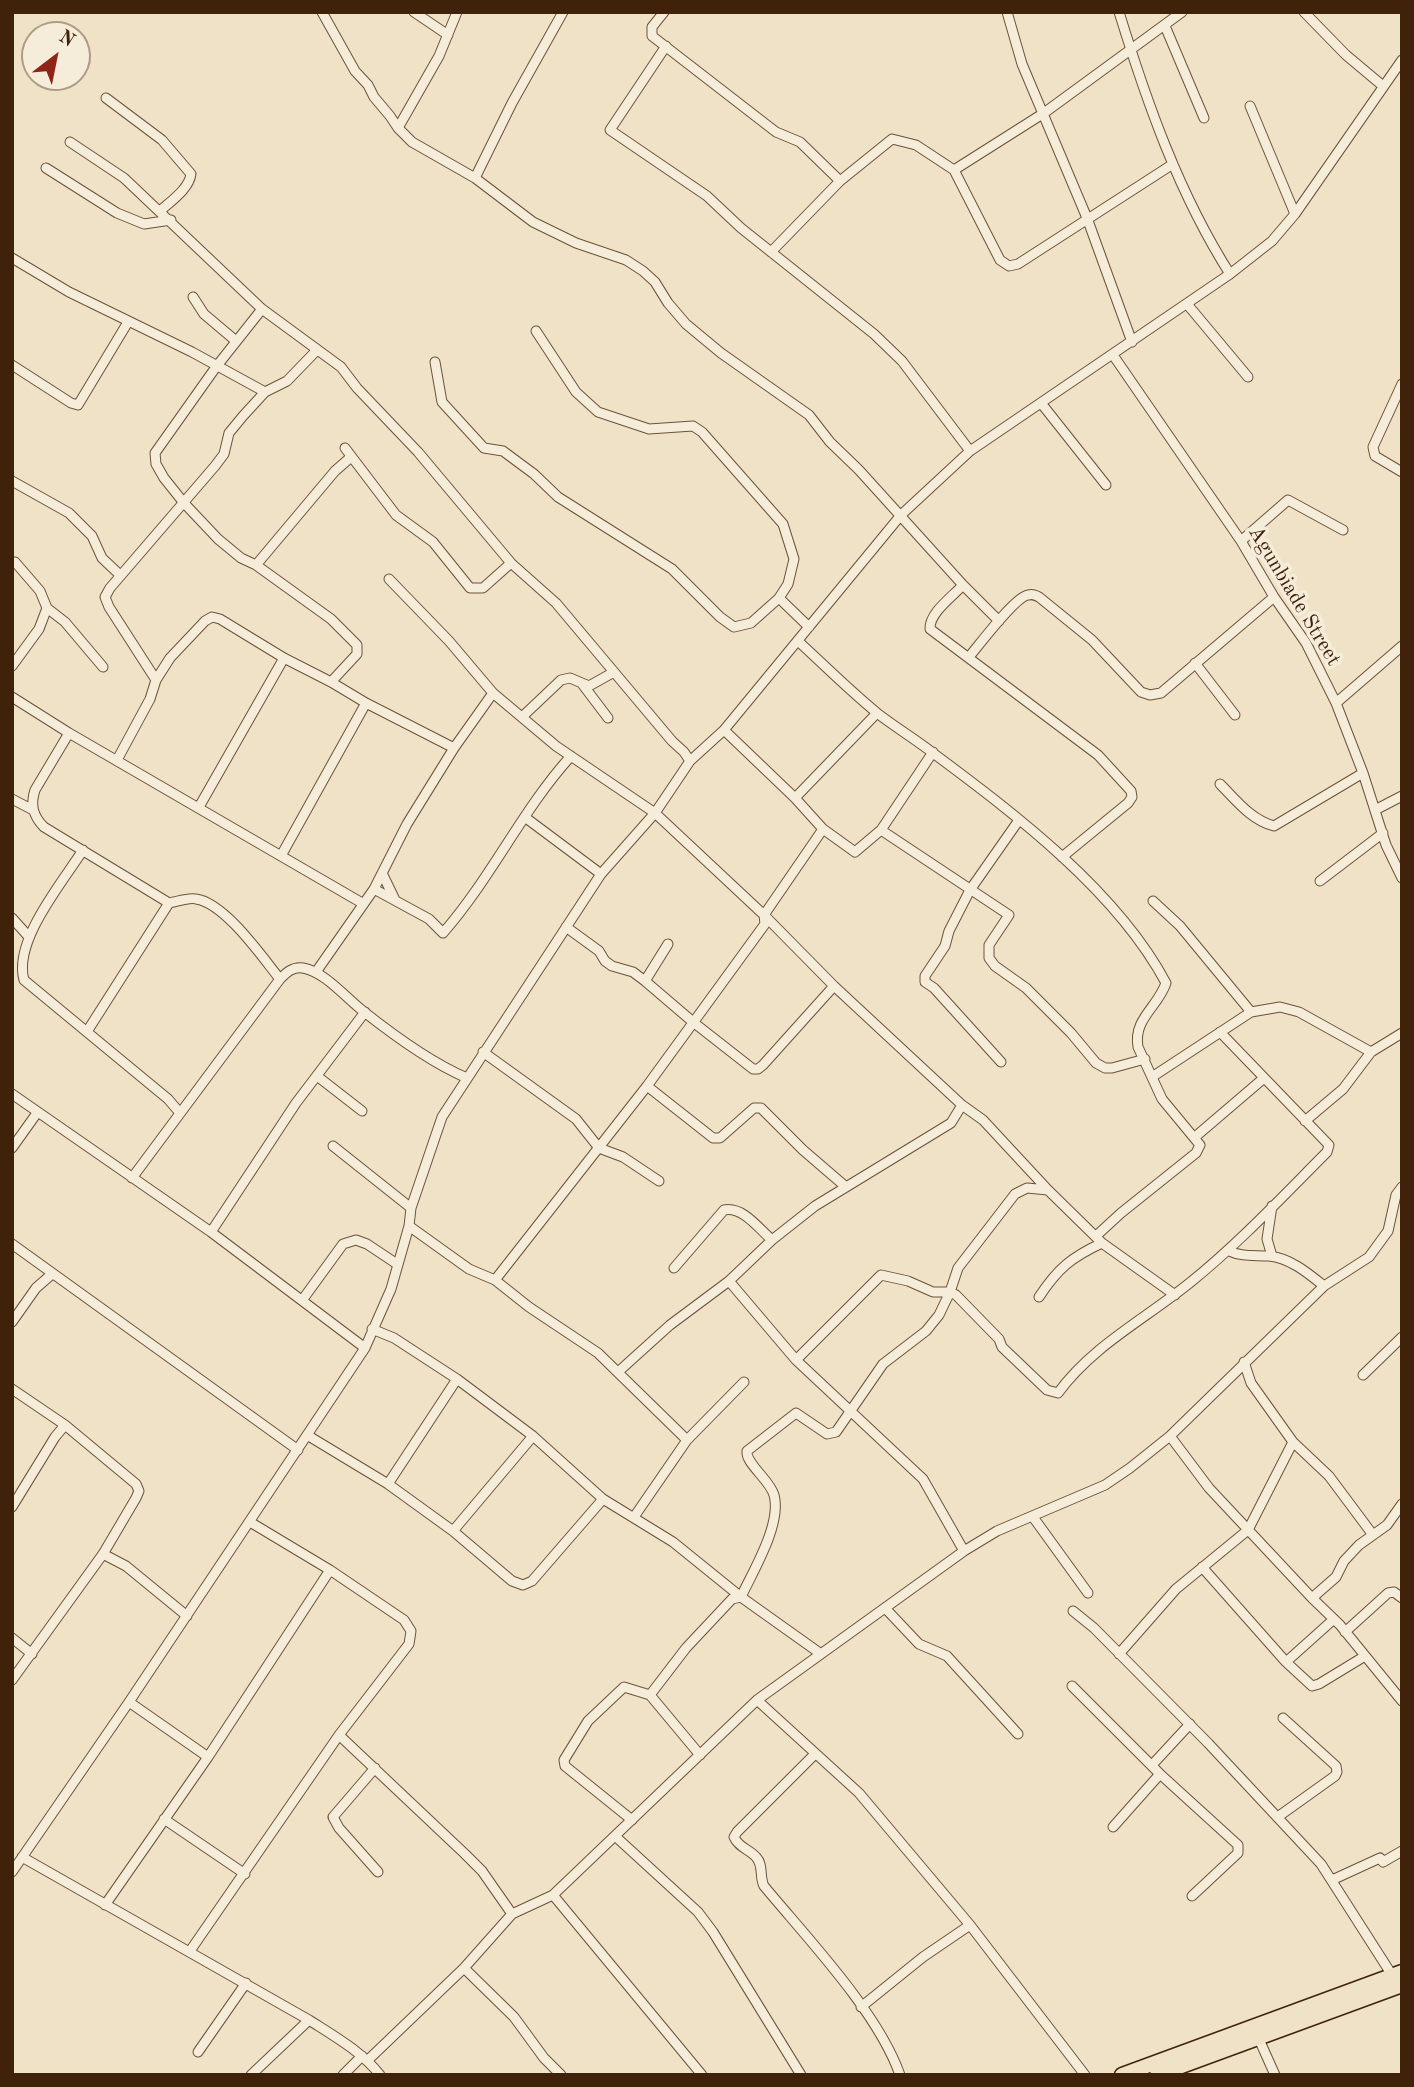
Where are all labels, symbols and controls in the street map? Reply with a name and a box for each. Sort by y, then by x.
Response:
north arrow [21,21,91,91]
text: N [55,28,78,51]
street label: Agunbiade Street [1242,521,1346,671]

